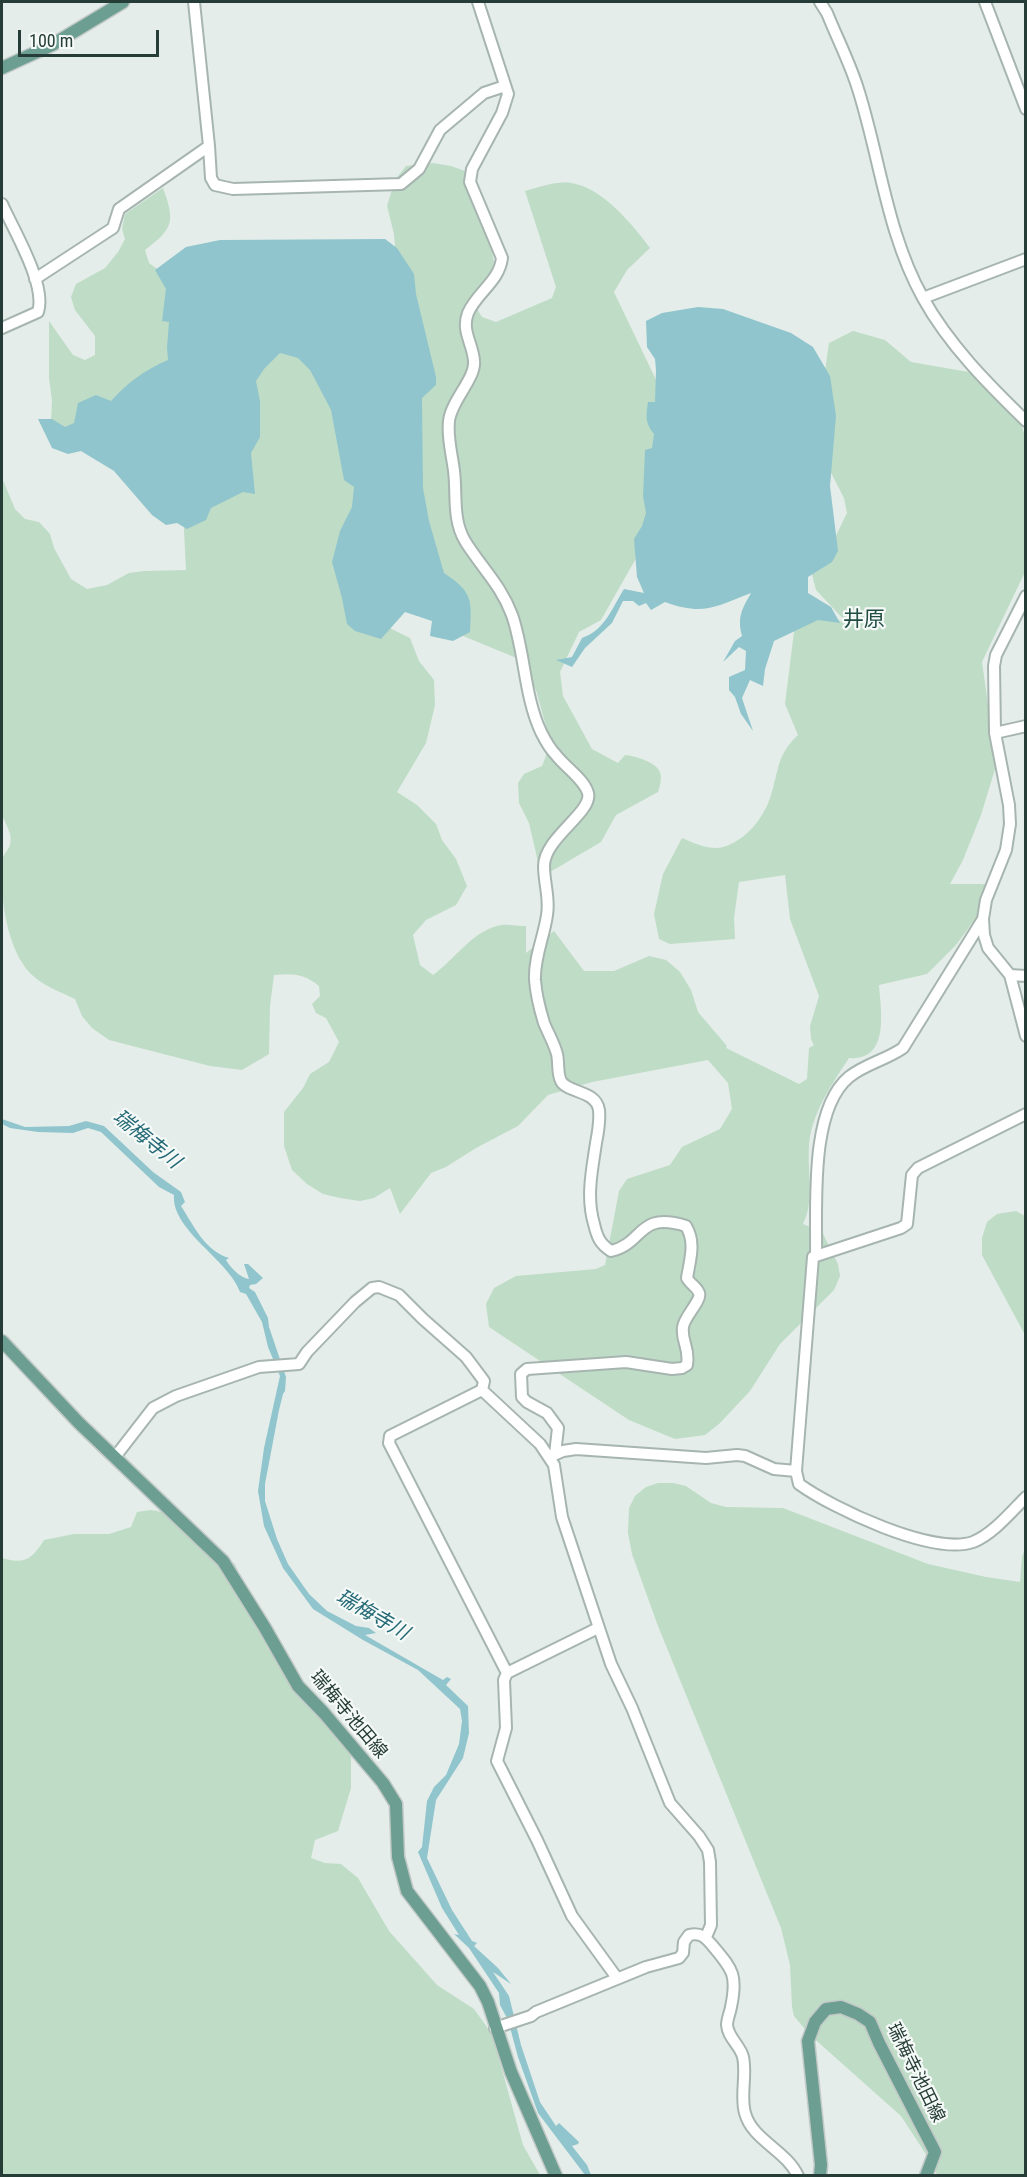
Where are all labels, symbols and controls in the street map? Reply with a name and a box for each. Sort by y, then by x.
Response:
scale bar [21,18,162,56]
text: 100 m [29,30,73,51]
district label: 井原 [843,608,885,634]
water label: 瑞梅寺川 [107,1106,185,1174]
water label: 瑞梅寺川 [331,1586,413,1646]
street label: 瑞梅寺池田線 [305,1667,391,1763]
street label: 瑞梅寺池田線 [882,2020,948,2126]

